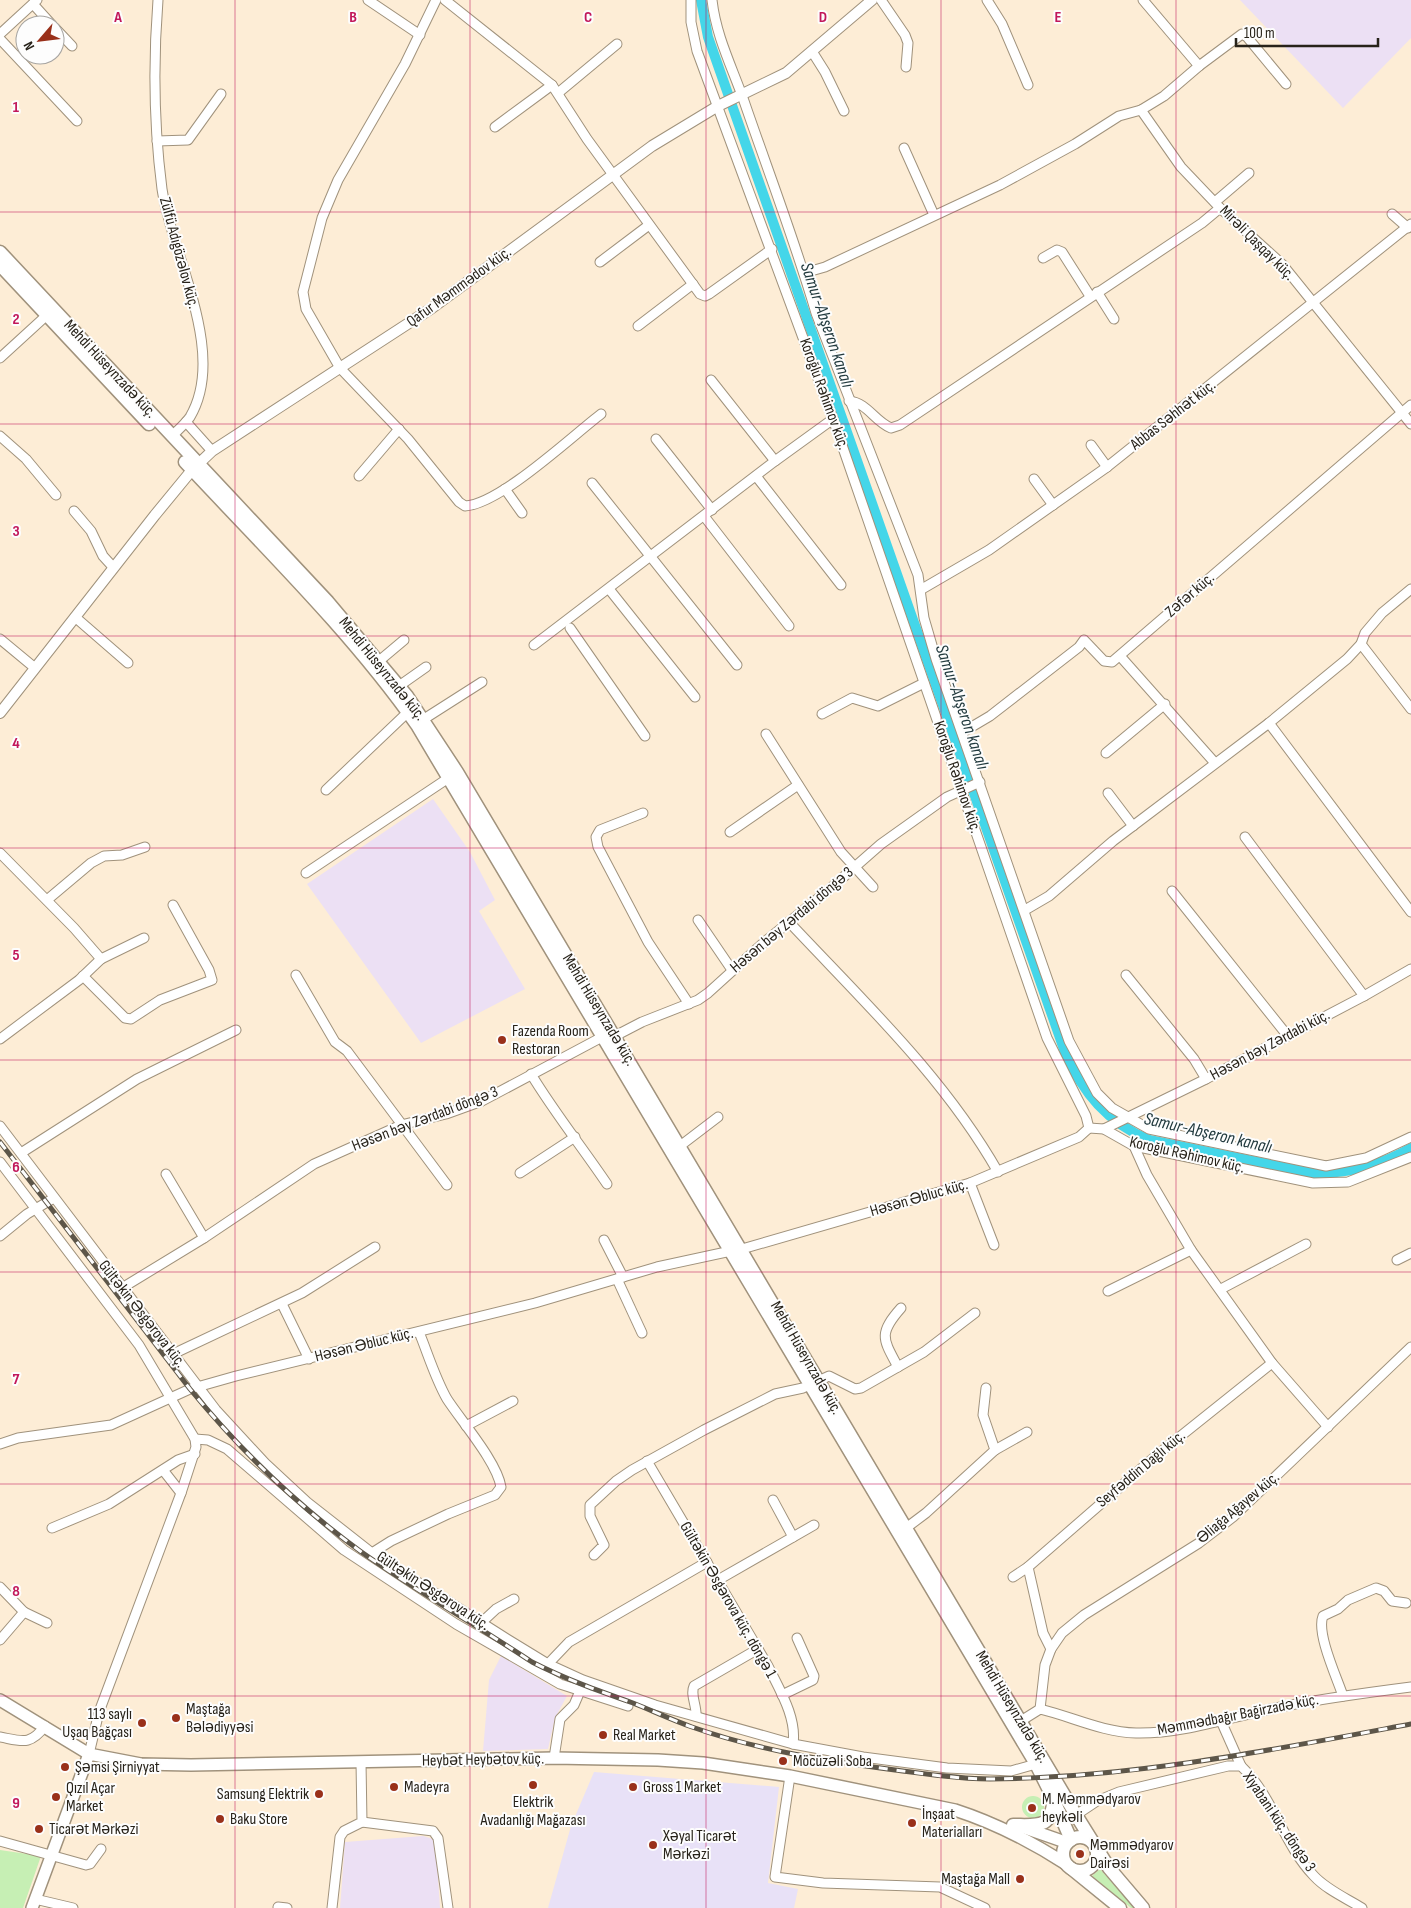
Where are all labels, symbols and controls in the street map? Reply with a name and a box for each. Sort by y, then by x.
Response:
text: A [113,8,122,27]
text: B [349,8,357,27]
text: C [584,8,592,27]
text: D [819,8,827,27]
text: E [1055,8,1062,27]
north arrow [15,15,65,65]
scale bar [1236,15,1378,47]
text: 100 m [1244,24,1275,43]
text: N [20,39,38,53]
text: 1 [13,98,20,117]
street label: Zülfü Adıgözəlov küç. [155,195,203,311]
street label: Mirəli Qaşqay küç. [1215,201,1299,285]
street label: Qafur Məmmədov küç. [403,243,515,331]
water label: Samur-Abşeron kanalı [796,260,858,391]
text: 2 [12,310,20,329]
street label: Mehdi Hüseynzadə küç. [60,316,160,422]
street label: Koroğlu Rəhimov küç. [795,336,853,452]
street label: Abbas Səhhət küç. [1126,376,1219,455]
text: 3 [12,522,20,541]
street label: Zəfər küç. [1162,569,1218,621]
street label: Mehdi Hüseynzadə küç. [335,613,429,725]
water label: Samur-Abşeron kanalı [931,642,993,773]
street label: Koroğlu Rəhimov küç. [929,718,985,836]
text: 4 [12,734,20,753]
street label: Həsən bəy Zərdabi döngə 3 [727,863,857,977]
text: 5 [12,946,20,965]
street label: Mehdi Hüseynzadə küç. [558,950,640,1070]
street label: Həsən bəy Zərdabi küç. [1207,1005,1333,1085]
place label: Fazenda Room Restoran [512,1022,589,1059]
marker: Fazenda Room Restoran [496,1034,508,1046]
street label: Həsən bəy Zərdabi döngə 3 [349,1082,501,1156]
water label: Samur-Abşeron kanalı [1142,1108,1275,1158]
street label: Koroğlu Rəhimov küç. [1128,1133,1246,1177]
text: 6 [12,1158,20,1177]
street label: Həsən Əbluc küç. [868,1175,970,1221]
street label: Gültəkin Əsgərova küç. [94,1257,190,1371]
street label: Mehdi Hüseynzadə küç. [766,1298,846,1418]
street label: Həsən Əbluc küç. [313,1324,415,1366]
text: 7 [13,1370,20,1389]
street label: Seyfəddin Dağlı küç. [1093,1426,1189,1512]
street label: Əliağa Ağayev küç. [1193,1468,1283,1548]
street label: Gültəkin Əsgərova küç. döngə 1 [675,1519,781,1682]
street label: Gültəkin Əsgərova küç. [373,1547,493,1635]
text: 8 [12,1582,20,1601]
street label: Mehdi Hüseynzadə küç. [971,1647,1053,1767]
street label: Məmmədbağır Bağirzadə küç. [1156,1690,1320,1740]
place label: Maştağa Bələdiyyəsi [186,1700,254,1737]
place label: 113 saylı Uşaq Bağçası [62,1705,132,1742]
marker: Maştağa Bələdiyyəsi [170,1712,182,1724]
marker: 113 saylı Uşaq Bağçası [136,1717,148,1729]
place label: Real Market [613,1726,676,1745]
marker: Real Market [597,1729,609,1741]
street label: Heybət Heybətov küç. [422,1749,544,1771]
place label: Möcüzəli Soba [793,1752,872,1771]
marker: Möcüzəli Soba [777,1755,789,1767]
place label: Şəmsi Şirniyyat [75,1758,160,1777]
marker: Şəmsi Şirniyyat [59,1761,71,1773]
street label: Xiyabani küç. döngə 3 [1238,1767,1320,1876]
place label: Madeyra [404,1778,449,1797]
place label: Gross 1 Market [643,1778,721,1797]
place label: Qızıl Açar Market [66,1779,116,1816]
marker: Elektrik Avadanlığı Mağazası [527,1779,539,1791]
marker: Madeyra [388,1781,400,1793]
marker: Gross 1 Market [627,1781,639,1793]
place label: Samsung Elektrik [217,1785,309,1804]
marker: Samsung Elektrik [313,1788,325,1800]
place label: M. Məmmədyarov heykəli [1042,1790,1141,1827]
marker: Qızıl Açar Market [50,1791,62,1803]
place label: Elektrik Avadanlığı Mağazası [480,1793,585,1830]
text: 9 [12,1794,20,1813]
marker: M. Məmmədyarov heykəli [1026,1802,1038,1814]
place label: İnşaat Materialları [922,1805,982,1842]
place label: Baku Store [230,1810,288,1829]
marker: Baku Store [214,1813,226,1825]
marker: İnşaat Materialları [906,1817,918,1829]
place label: Ticarət Mərkəzi [49,1820,138,1839]
marker: Ticarət Mərkəzi [33,1823,45,1835]
place label: Xəyal Ticarət Mərkəzi [662,1827,737,1864]
place label: Məmmədyarov Dairəsi [1090,1836,1174,1873]
marker: Xəyal Ticarət Mərkəzi [647,1839,659,1851]
marker: Məmmədyarov Dairəsi [1074,1848,1086,1860]
place label: Maştağa Mall [941,1870,1010,1889]
marker: Maştağa Mall [1014,1873,1026,1885]

